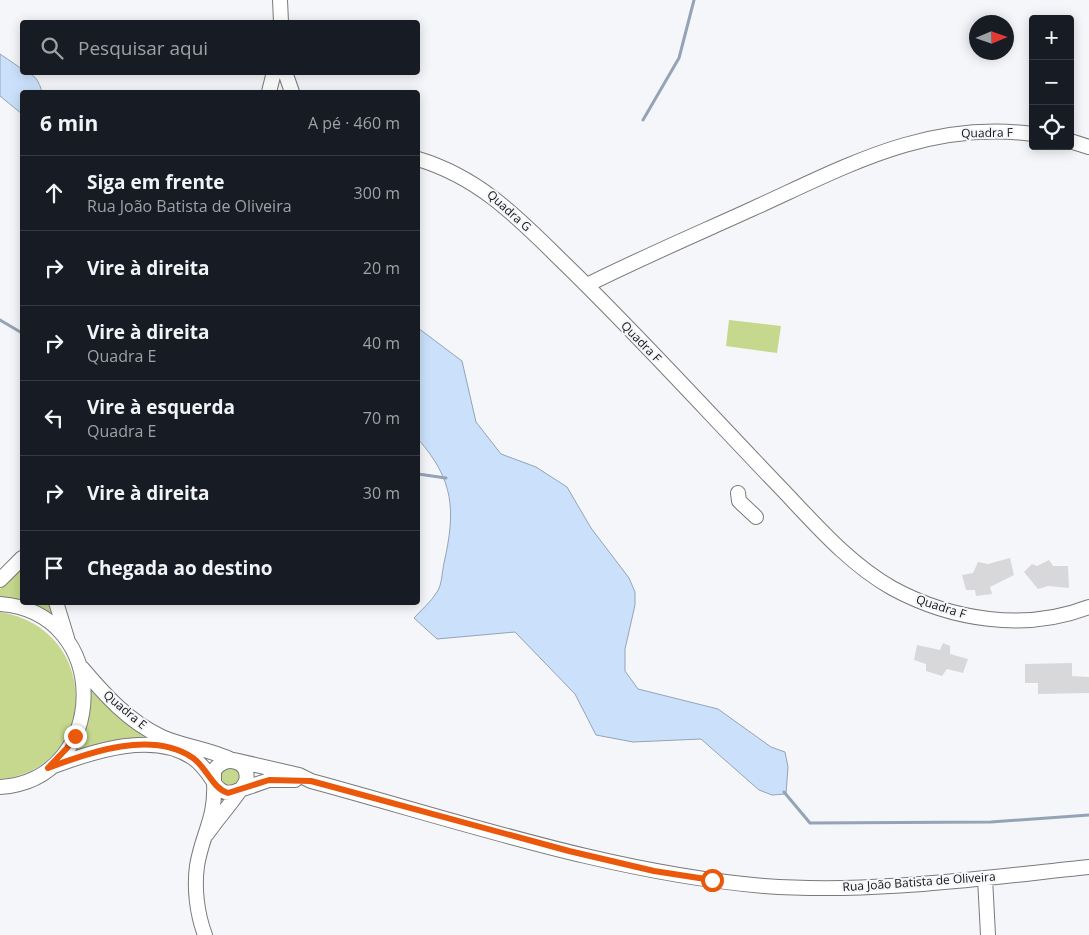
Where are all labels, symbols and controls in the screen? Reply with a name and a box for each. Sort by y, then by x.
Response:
north arrow [969,15,1014,60]
map controls [1029,15,1074,150]
button: + [1029,15,1074,60]
search box [20,20,420,75]
icon: search [38,34,66,62]
text: Pesquisar aqui [78,35,208,61]
button: − [1029,60,1074,105]
button: locate [1029,105,1074,150]
text: 6 min [40,109,98,137]
text: A pé · 460 m [308,112,400,134]
street label: Quadra F [961,124,1013,141]
text: Siga em frente [87,169,224,195]
icon: ahead [40,179,68,207]
text: 300 m [354,182,400,204]
street label: Quadra G [484,186,535,235]
text: Rua João Batista de Oliveira [87,195,292,217]
icon: right [40,254,68,282]
text: Vire à direita [87,255,210,281]
text: 20 m [363,257,400,279]
street label: Quadra F [617,317,665,366]
text: Vire à direita [87,319,210,345]
icon: right [40,329,68,357]
text: 40 m [363,332,400,354]
text: Quadra E [87,345,156,367]
text: Vire à esquerda [87,394,235,420]
icon: left [40,404,68,432]
text: 70 m [363,407,400,429]
text: Quadra E [87,420,156,442]
icon: right [40,479,68,507]
text: Vire à direita [87,480,210,506]
text: 30 m [363,482,400,504]
icon: arrive [40,554,68,582]
text: Chegada ao destino [87,555,273,581]
street label: Quadra F [914,590,968,623]
street label: Quadra E [100,686,151,733]
route end [64,725,87,748]
street label: Rua João Batista de Oliveira [842,868,996,895]
route start [701,869,724,892]

